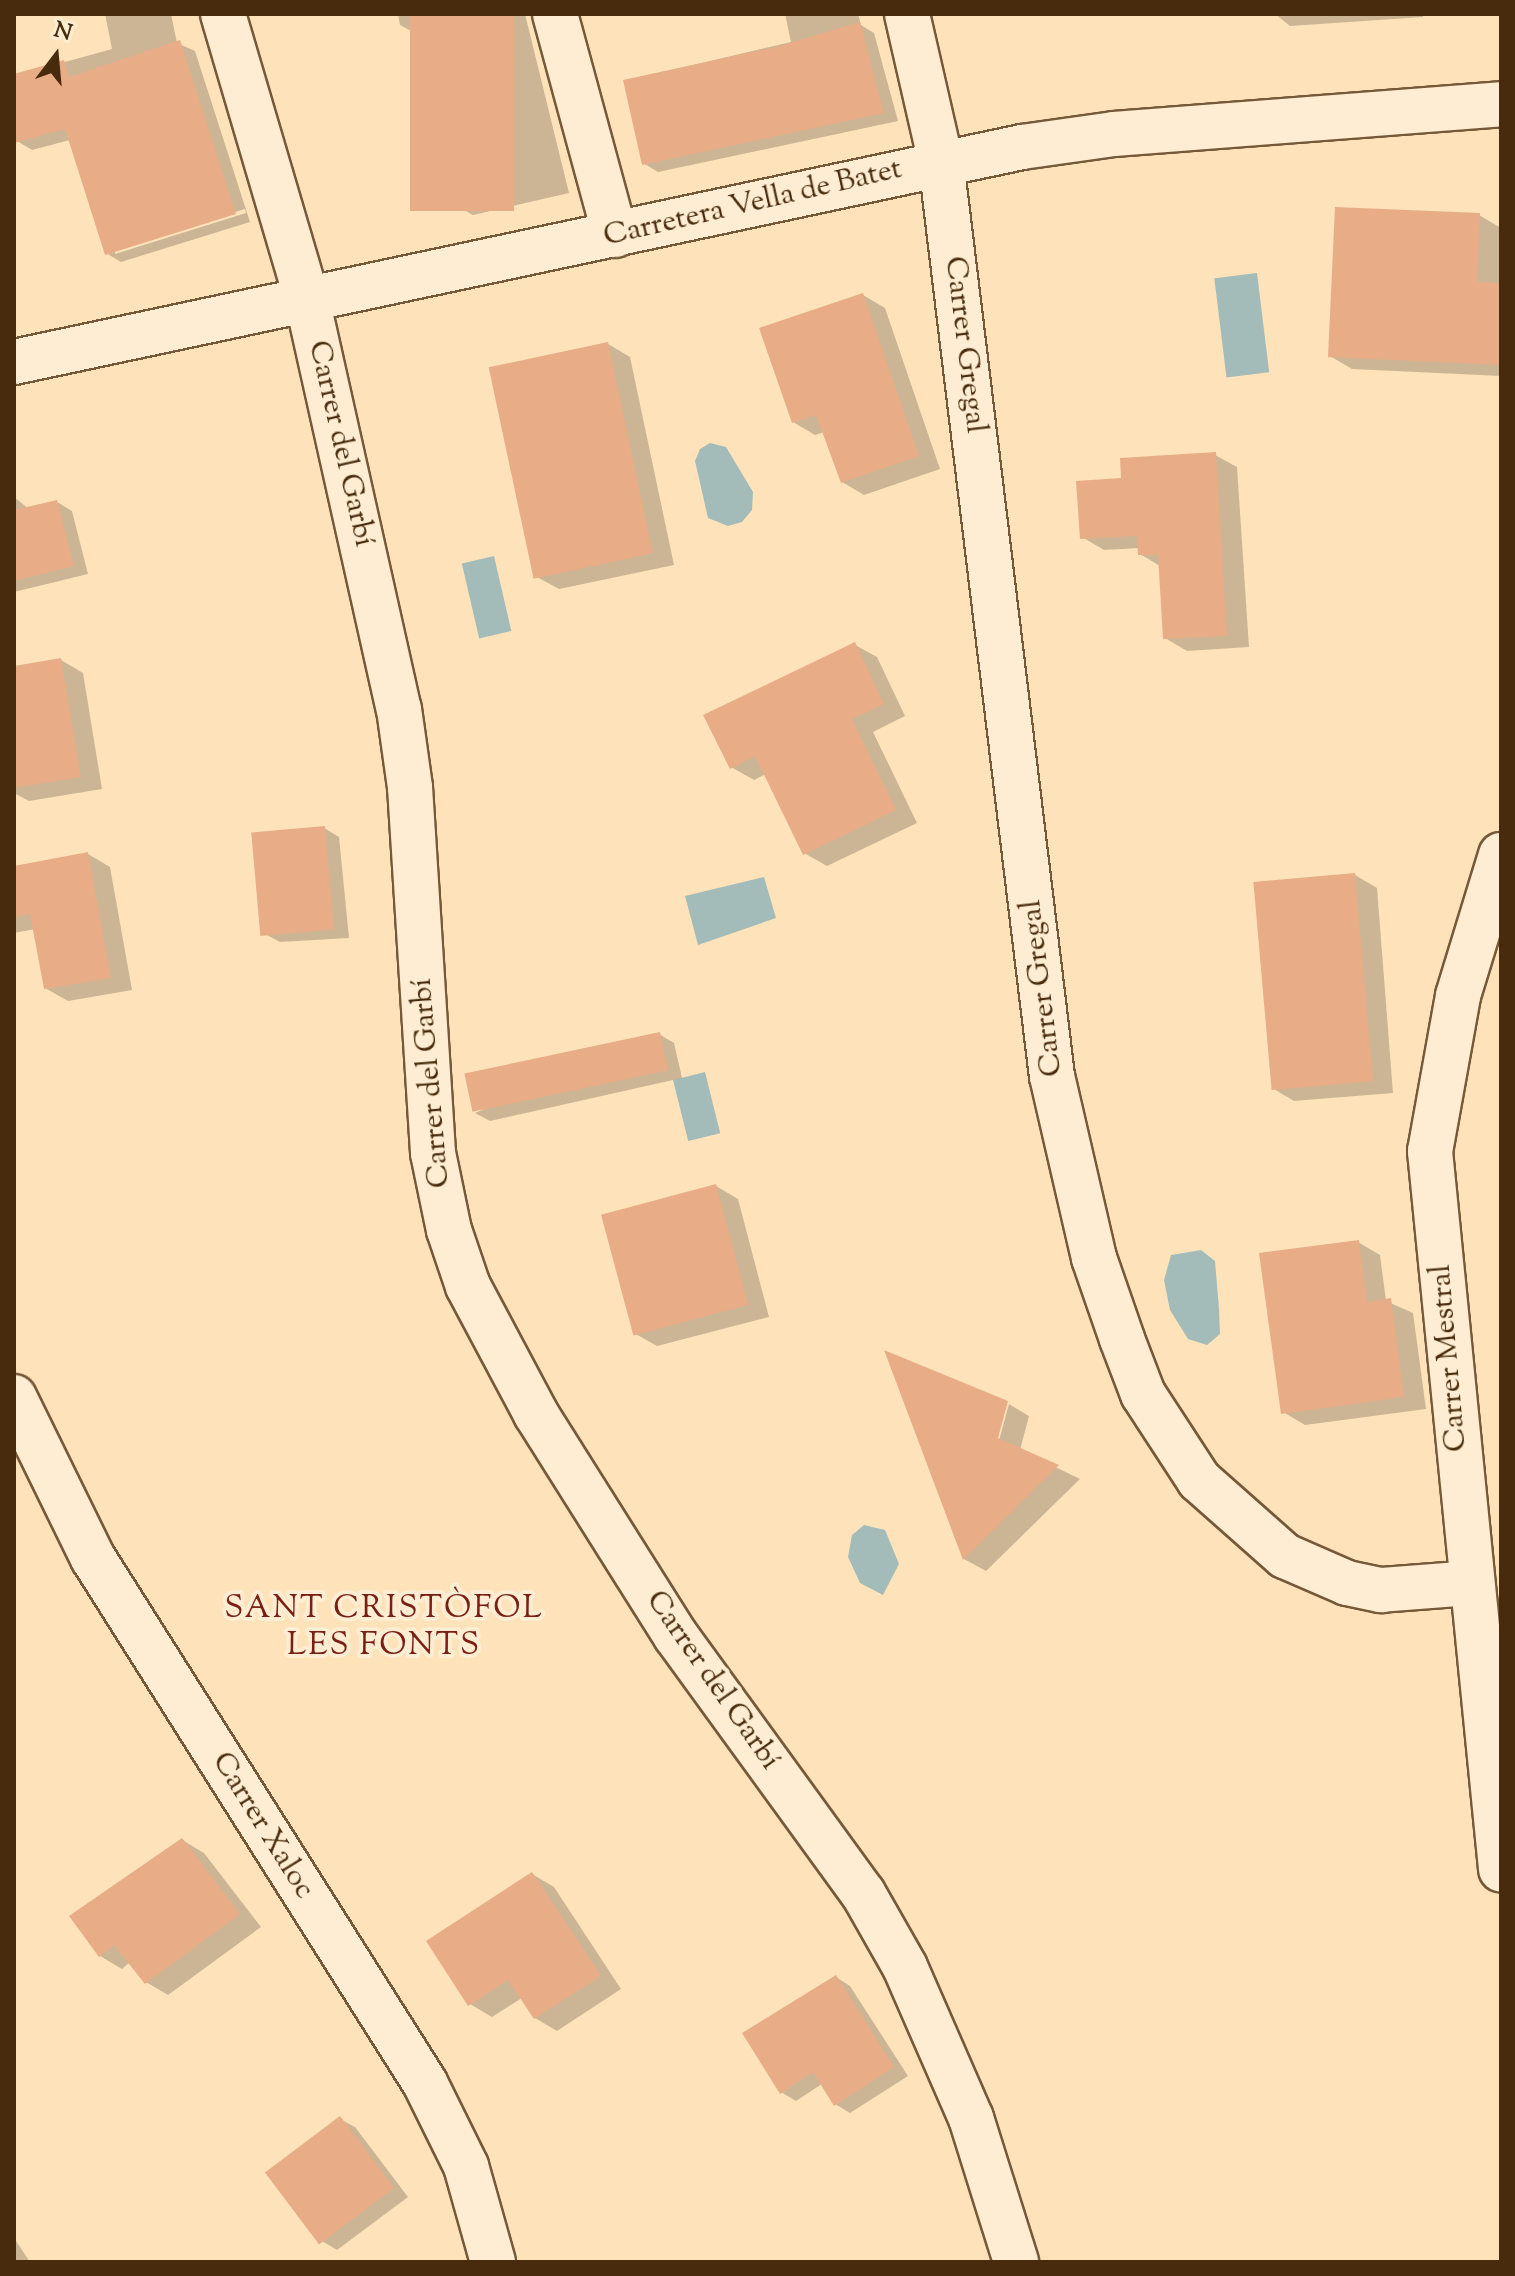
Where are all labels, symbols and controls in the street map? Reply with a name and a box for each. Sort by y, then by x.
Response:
text: N [50,15,75,51]
north arrow [16,16,96,96]
street label: Carretera Vella de Batet [600,152,906,256]
street label: Carrer Gregal [935,255,993,435]
street label: Carrer del Garbí [299,337,381,551]
street label: Carrer Gregal [1014,898,1072,1078]
street label: Carrer del Garbí [405,977,459,1189]
street label: Carrer Mestral [1424,1263,1476,1453]
street label: Carrer del Garbí [637,1585,787,1777]
district label: SANT CRISTÒFOL LES FONTS [224,1591,544,1666]
street label: Carrer Xaloc [203,1746,321,1906]

